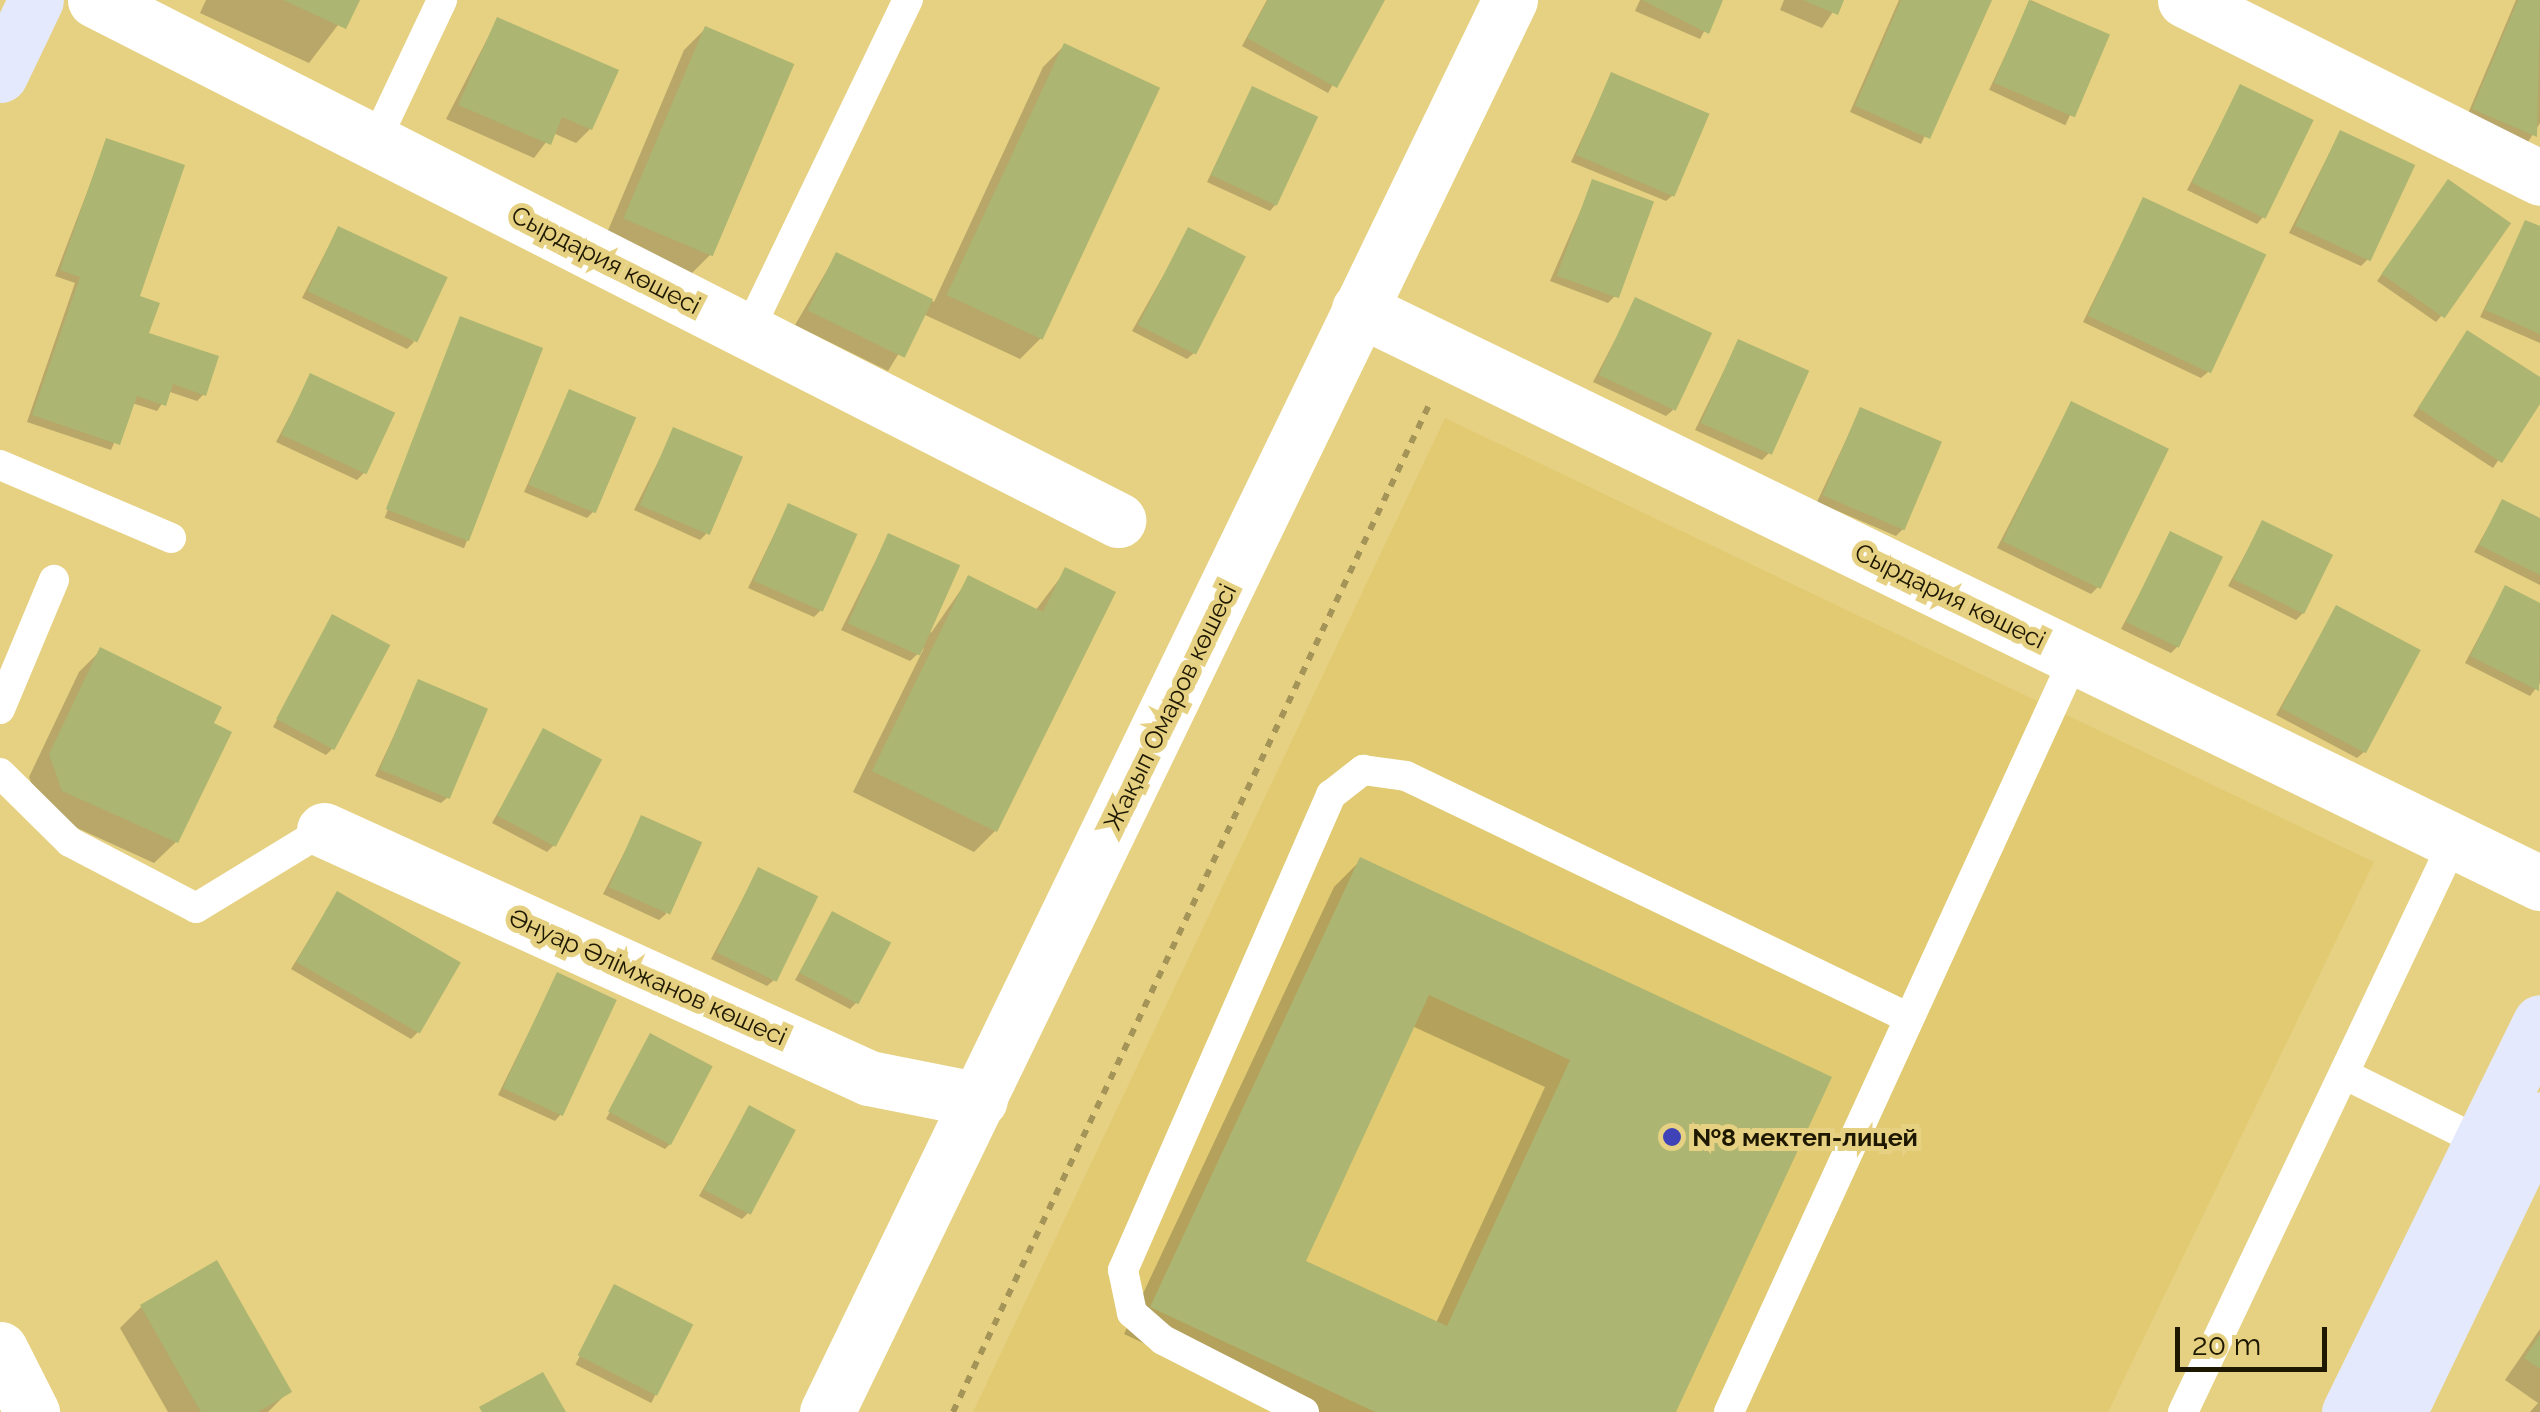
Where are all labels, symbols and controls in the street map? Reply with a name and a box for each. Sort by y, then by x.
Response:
street label: Сырдария көшесі [506,199,706,321]
street label: Сырдария көшесі [1850,537,2050,655]
street label: Жақып Омаров көшесі [1097,579,1243,835]
street label: Әнуар Әлімжанов көшесі [505,902,791,1052]
place label: №8 мектеп-лицей [1692,1122,1918,1152]
marker: №8 мектеп-лицей [1661,1126,1683,1148]
scale bar [2180,1307,2332,1369]
text: 20 m [2192,1327,2261,1362]

